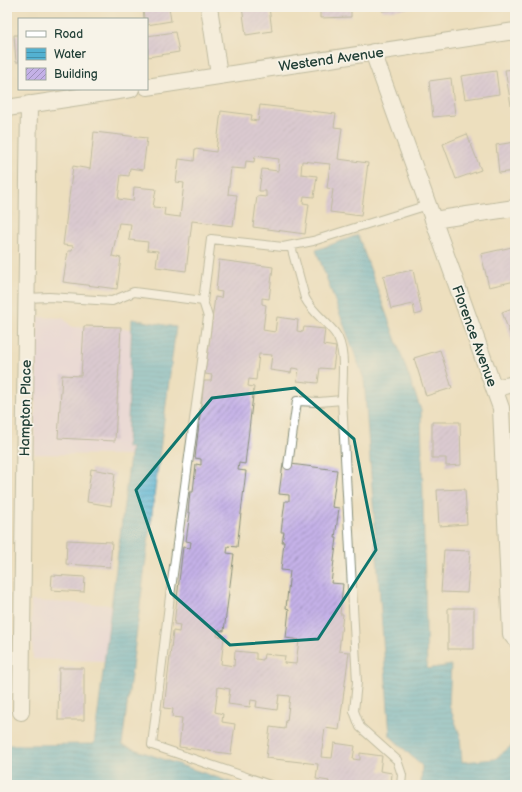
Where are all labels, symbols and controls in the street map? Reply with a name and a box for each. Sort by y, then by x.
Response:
legend [18,18,148,90]
text: Road [54,27,83,42]
street label: Westend Avenue [277,44,385,75]
text: Water [54,47,86,62]
text: Building [54,67,98,82]
street label: Florence Avenue [448,283,501,389]
street label: Hampton Place [16,360,35,457]

